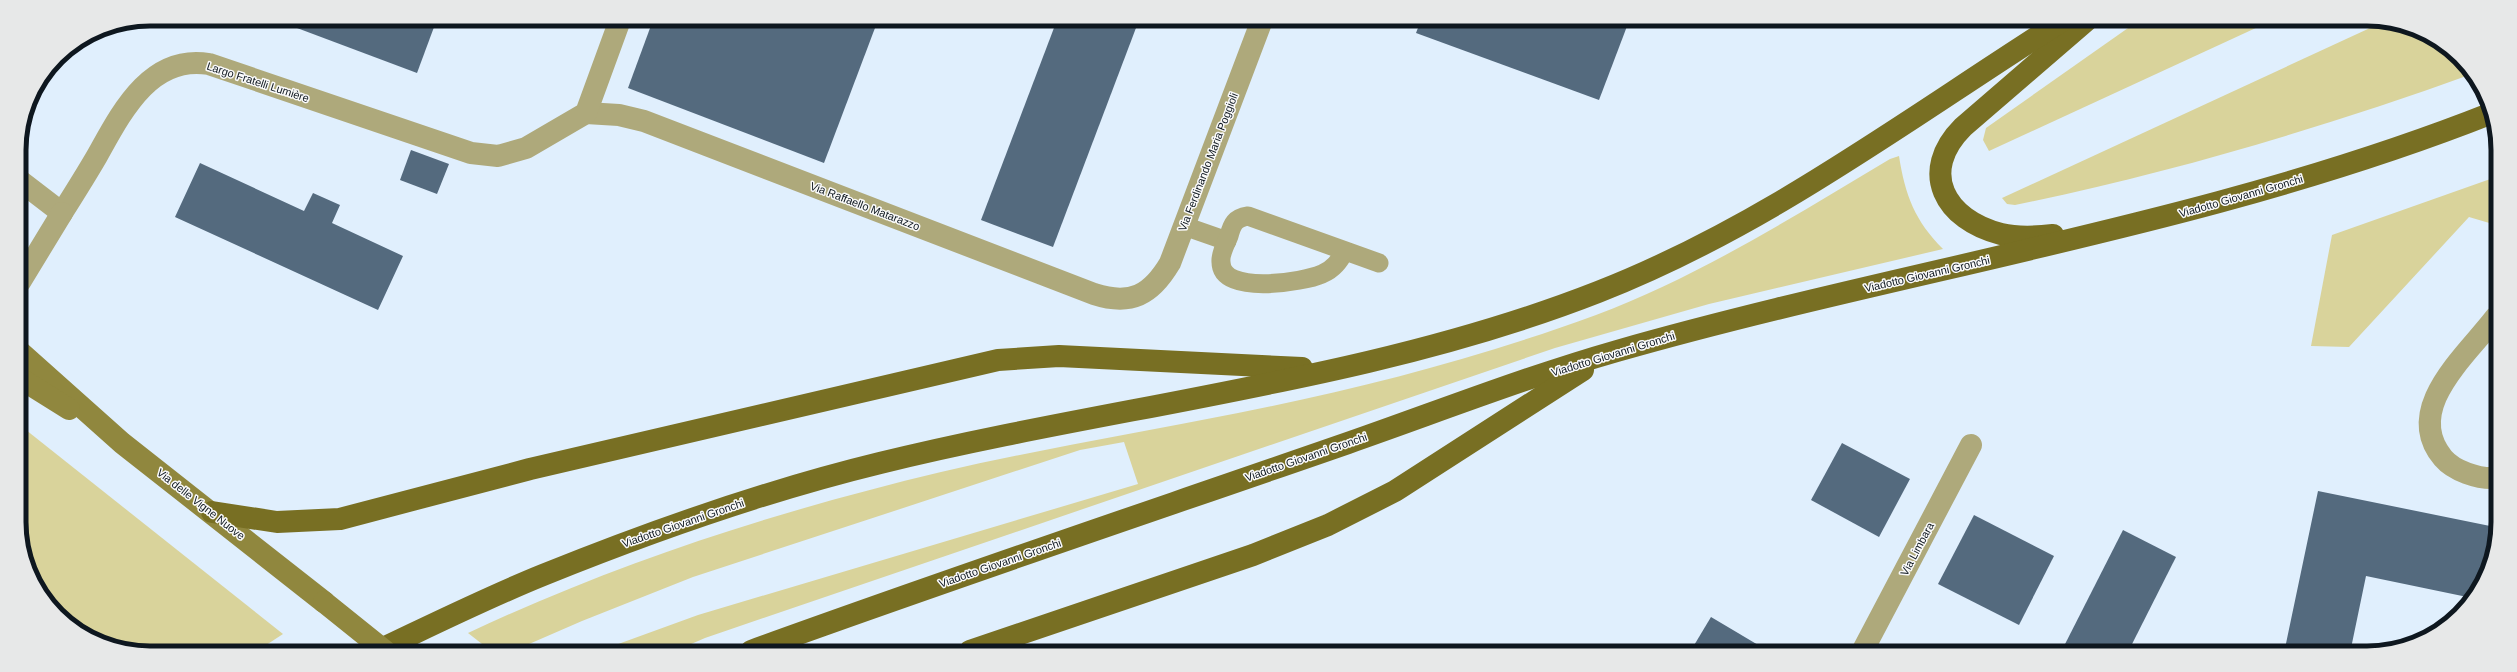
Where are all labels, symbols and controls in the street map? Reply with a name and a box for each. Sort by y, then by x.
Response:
street label: Largo Fratelli Lumière [205,60,311,104]
street label: Via Ferdinando Maria Poggioli [1176,91,1240,233]
street label: Viadotto Giovanni Gronchi [2178,173,2304,219]
street label: Via Raffaello Matarazzo [809,180,921,232]
street label: Viadotto Giovanni Gronchi [1863,254,1991,294]
street label: Viadotto Giovanni Gronchi [1550,330,1676,378]
street label: Viadotto Giovanni Gronchi [1243,430,1369,484]
street label: Via delle Vigne Nuove [155,466,247,542]
street label: Viadotto Giovanni Gronchi [620,496,746,550]
street label: Via Limbara [1898,520,1936,578]
street label: Viadotto Giovanni Gronchi [937,536,1063,590]

